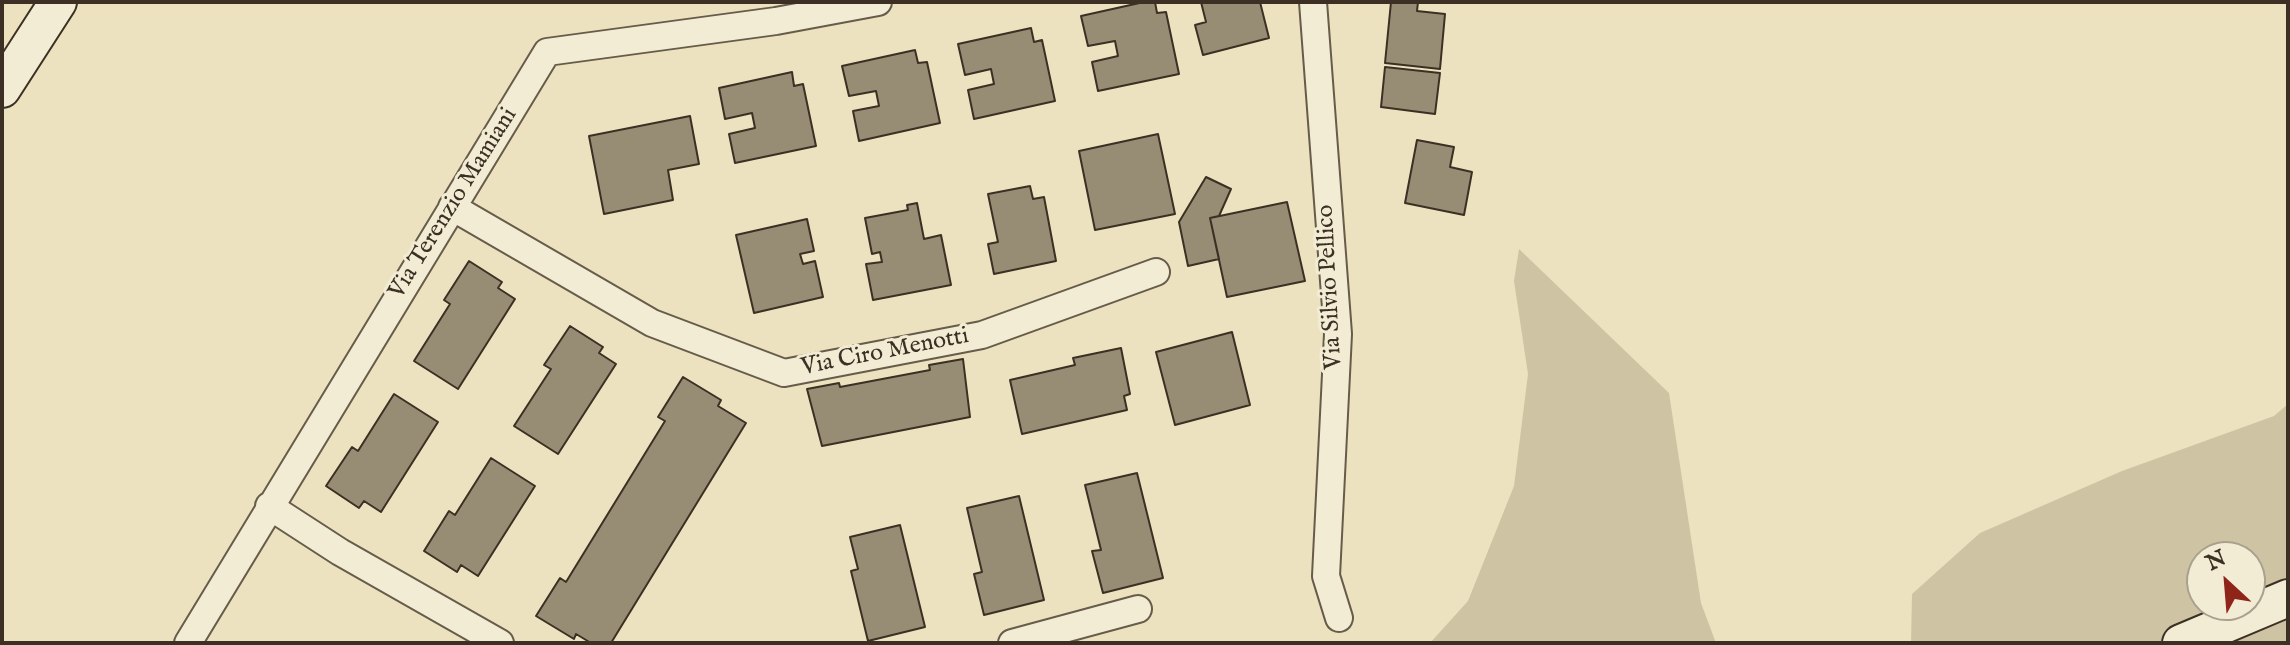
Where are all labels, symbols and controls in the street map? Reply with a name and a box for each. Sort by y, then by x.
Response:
street label: Via Terenzio Mamiani [384,103,524,305]
street label: Via Silvio Pellico [1312,204,1350,370]
street label: Via Ciro Menotti [799,323,971,383]
north arrow [2186,541,2266,621]
text: N [2202,544,2231,578]

